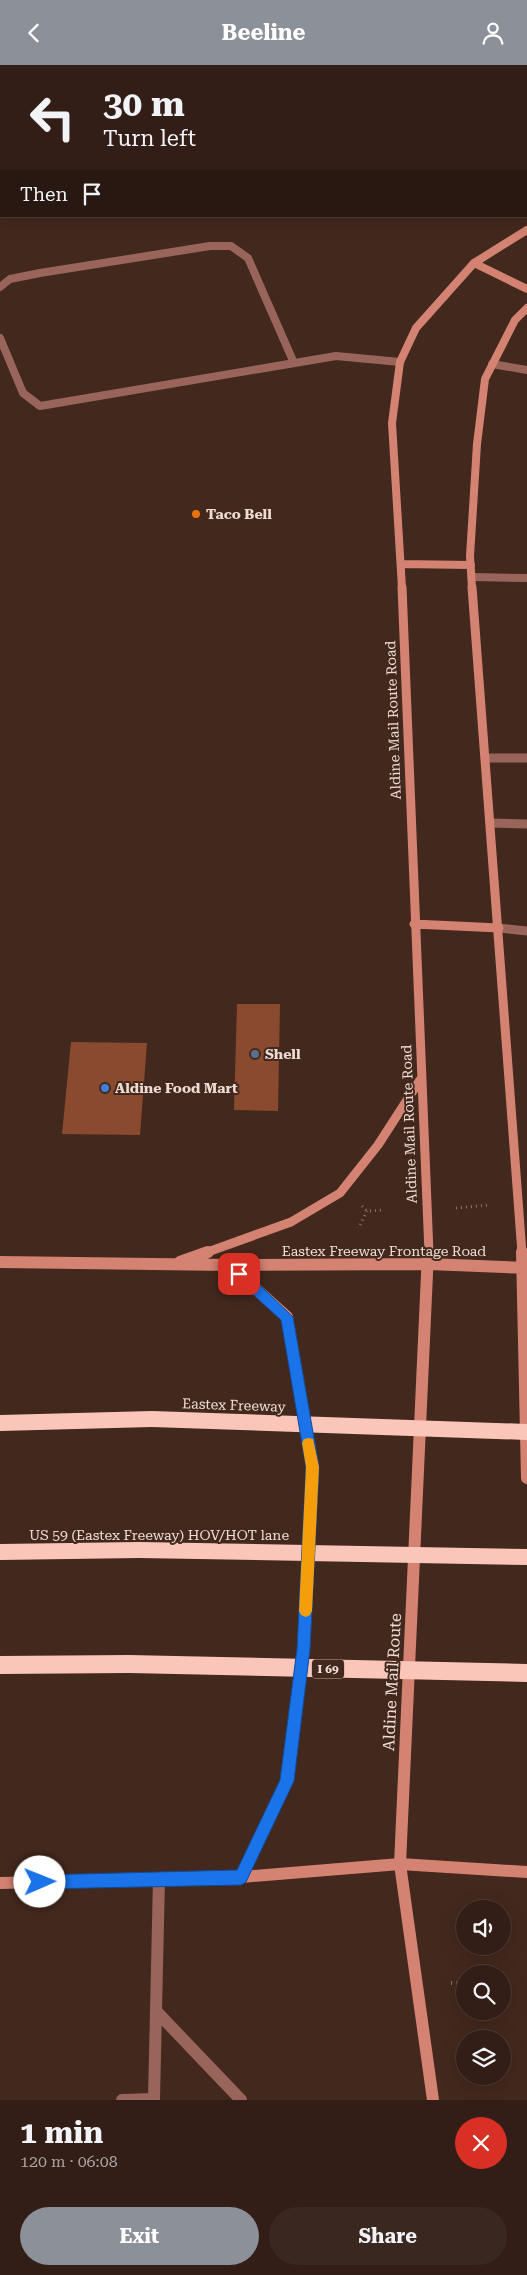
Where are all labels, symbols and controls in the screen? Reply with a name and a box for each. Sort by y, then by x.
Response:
icon: back [20,19,48,47]
icon: person [479,19,507,47]
text: Beeline [222,20,305,45]
text: 30 m [103,84,185,125]
icon: left [20,85,85,150]
text: Turn left [103,126,196,151]
icon: arrive [78,180,106,208]
text: Then [20,183,68,206]
place label: Taco Bell [206,506,272,522]
marker: Taco Bell [190,508,202,520]
street label: Aldine Mail Route Road [382,640,404,800]
street label: Aldine Mail Route Road [398,1044,420,1204]
place label: Shell [265,1046,301,1062]
marker: Shell [249,1048,261,1060]
place label: Aldine Food Mart [115,1080,238,1096]
marker: Aldine Food Mart [99,1082,111,1094]
street label: Eastex Freeway Frontage Road [282,1243,486,1259]
pin [218,1253,260,1295]
icon: arrive [225,1260,253,1288]
street label: Eastex Freeway [182,1395,287,1415]
street label: US 59 (Eastex Freeway) HOV/HOT lane [29,1527,289,1543]
street label: Aldine Mail Route [379,1612,405,1751]
road number: I 69 [312,1660,344,1679]
position arrow [13,1855,65,1907]
map controls [456,1900,511,2085]
button: sound [456,1900,511,1955]
button: search [456,1965,511,2020]
button: layers [456,2030,511,2085]
text: 1 min [20,2115,103,2150]
button: close [455,2117,507,2169]
text: 120 m · 06:08 [20,2152,118,2171]
button: Exit [20,2207,259,2265]
button: Share [269,2207,507,2265]

